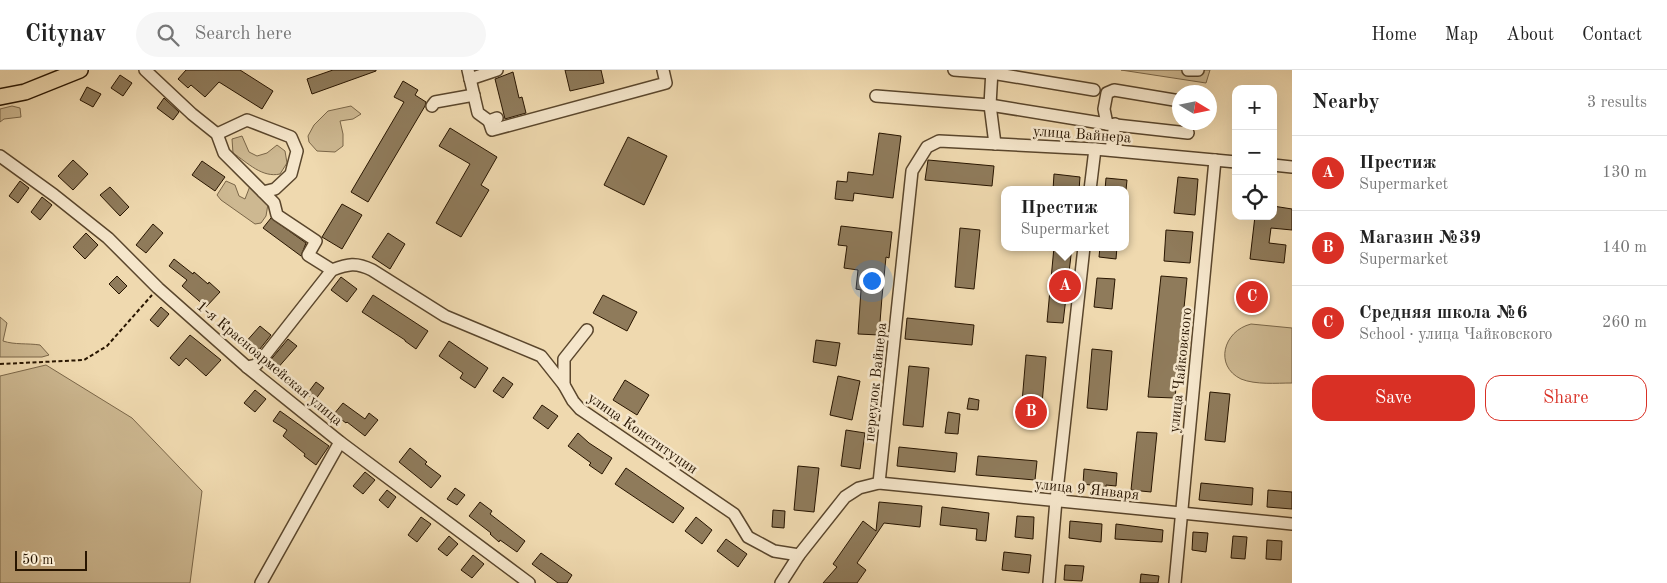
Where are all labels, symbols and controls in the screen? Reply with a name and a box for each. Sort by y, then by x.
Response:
search box [136,12,486,57]
icon: search [154,21,182,49]
text: Citynav [25,23,106,47]
text: Search here [194,25,292,44]
text: Home [1371,26,1417,44]
text: Map [1445,26,1478,44]
text: About [1506,26,1554,44]
text: Contact [1582,26,1642,44]
north arrow [1172,85,1217,130]
map controls [1232,85,1277,220]
button: + [1232,85,1277,130]
text: Nearby [1312,92,1380,113]
text: 3 results [1587,95,1647,111]
street label: улица Вайнера [1032,125,1132,146]
button: − [1232,130,1277,175]
text: Престиж [1359,154,1436,173]
text: A [1322,165,1334,181]
text: 130 m [1602,165,1647,181]
button: locate [1232,175,1277,220]
text: Supermarket [1359,177,1448,193]
popup [1001,186,1129,251]
text: Престиж [1020,199,1098,218]
text: Supermarket [1020,222,1110,238]
text: Магазин №39 [1359,229,1481,248]
text: B [1322,240,1334,256]
text: 140 m [1602,240,1647,256]
text: Supermarket [1359,252,1448,268]
pin: A [1049,267,1081,305]
your location [859,268,885,294]
pin: C [1236,278,1268,316]
street label: 1-я Красноармейская улица [193,299,345,430]
text: Средняя школа №6 [1359,304,1528,323]
street label: улица Чайковского [1167,307,1196,434]
text: C [1323,315,1333,331]
text: 260 m [1602,315,1647,331]
street label: переулок Вайнера [863,321,890,442]
text: School · улица Чайковского [1359,327,1553,343]
button: Save [1312,375,1475,421]
button: Share [1485,375,1647,421]
street label: улица Конституции [584,391,700,478]
pin: B [1015,393,1047,431]
street label: улица 9 Января [1034,478,1140,503]
scale bar [15,548,88,571]
text: 50 m [22,553,53,567]

